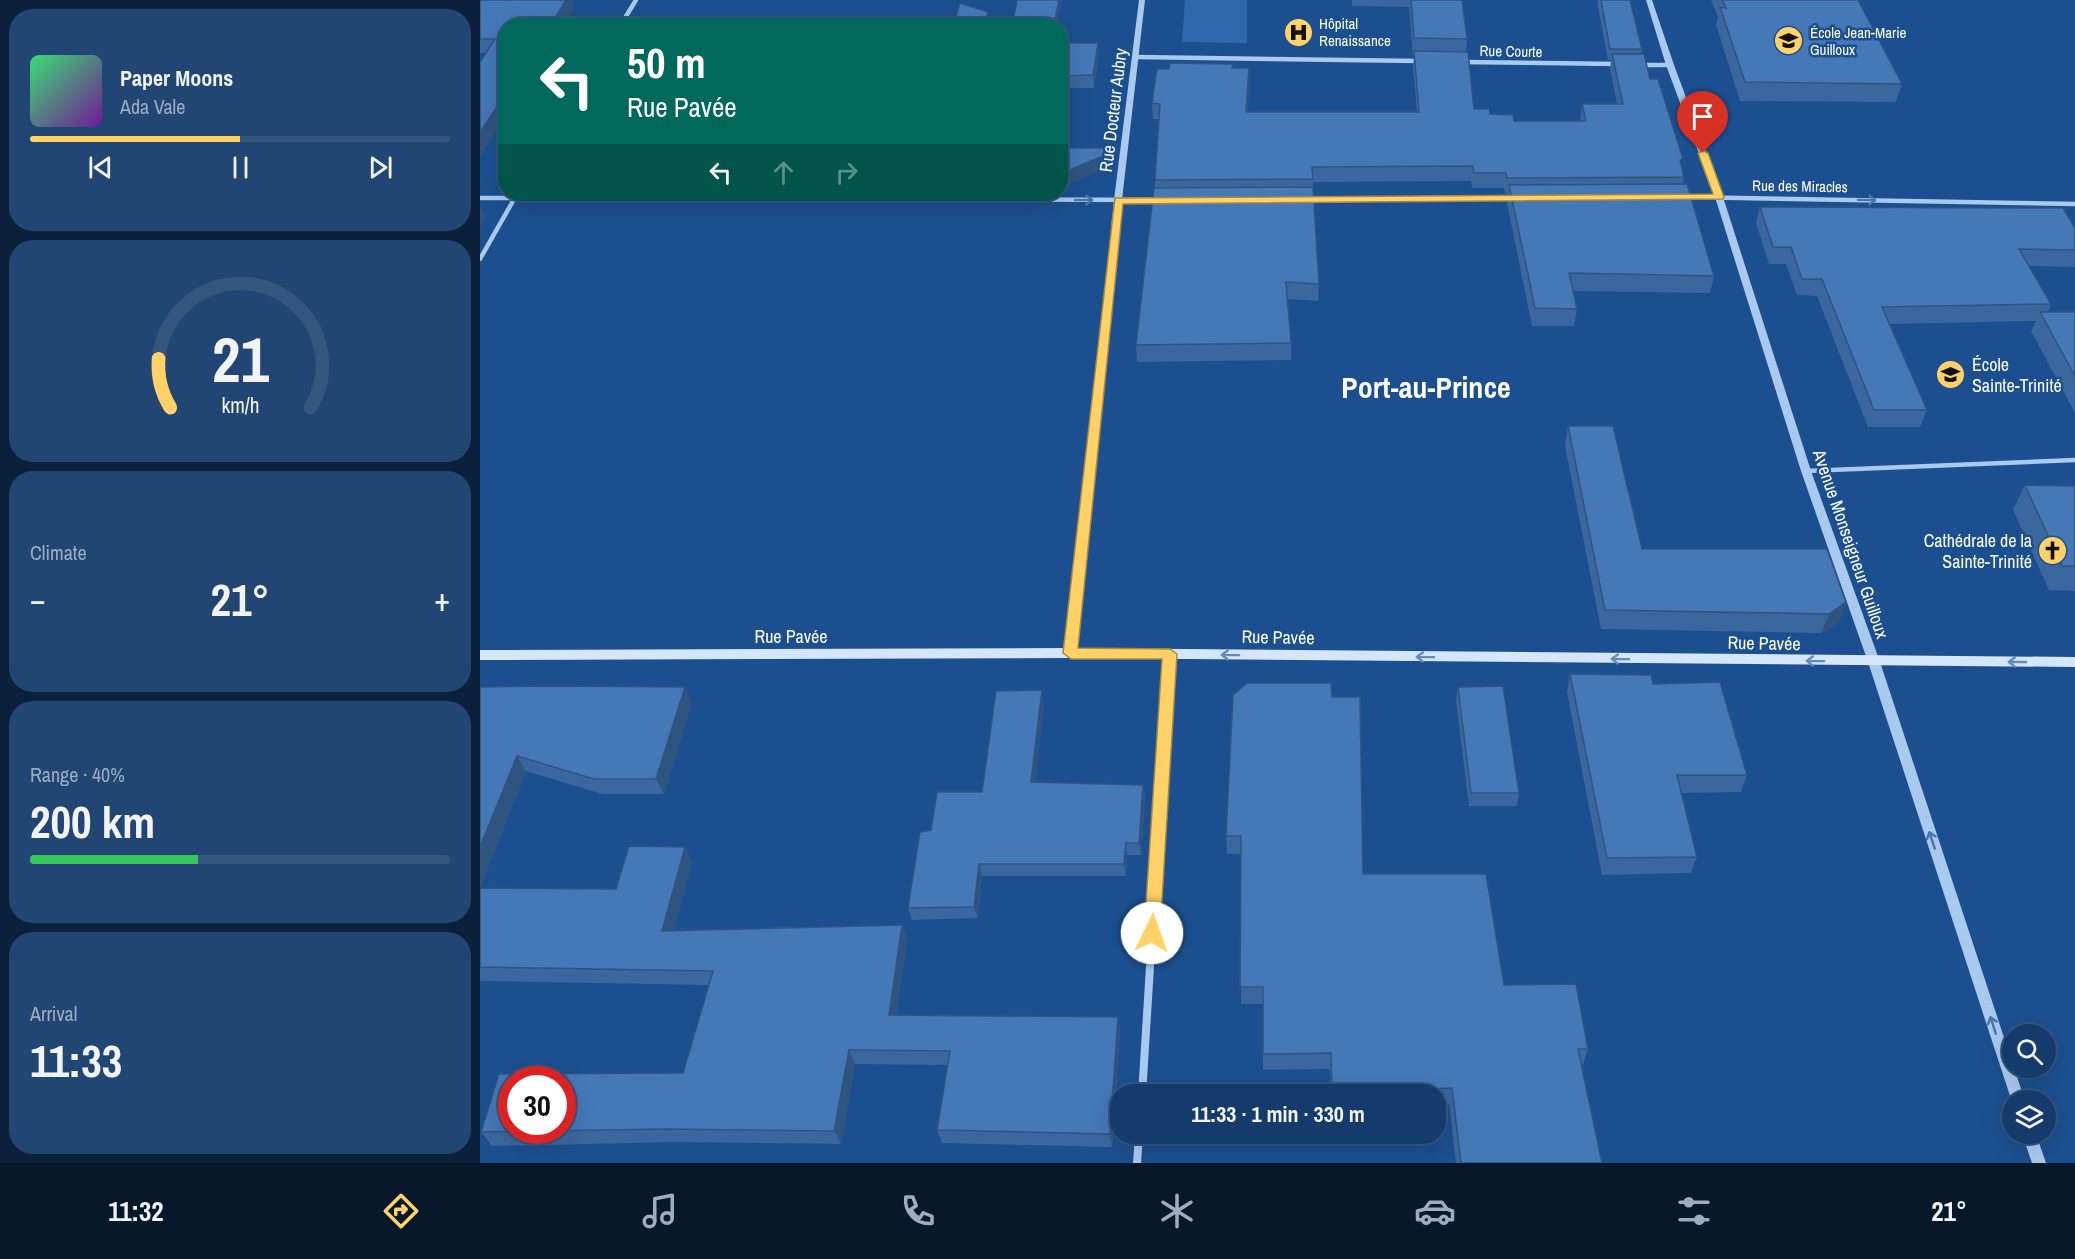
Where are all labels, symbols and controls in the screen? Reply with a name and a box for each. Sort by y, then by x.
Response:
place label: Hôpital Renaissance [1319,13,1391,51]
hospital icon: Hôpital Renaissance [1282,16,1314,48]
place label: École Jean-Marie Guilloux [1810,22,1907,60]
school or university icon: École Jean-Marie Guilloux [1773,25,1805,57]
text: 50 m [627,35,706,91]
street label: Rue Courte [1479,40,1543,62]
icon: left [528,42,606,120]
street label: Rue Docteur Aubry [1093,46,1133,173]
text: Paper Moons [120,63,233,93]
text: Rue Pavée [627,89,737,125]
pin [1677,91,1728,153]
text: Ada Vale [120,93,185,120]
icon: arrive [1686,100,1719,133]
icon: previous [84,151,117,184]
icon: pause [224,151,257,184]
icon: next [364,151,397,184]
icon: left [704,156,737,189]
icon: ahead [767,156,800,189]
icon: right [830,156,863,189]
street label: Rue des Miracles [1752,175,1848,197]
one-way arrow [1074,194,1094,206]
one-way arrow [1857,194,1877,206]
text: 21 [212,317,269,401]
place label: École Sainte-Trinité [1972,352,2062,398]
school or university icon: École Sainte-Trinité [1935,358,1967,390]
district label: Port-au-Prince [1341,367,1511,407]
text: km/h [221,391,259,420]
street label: Avenue Monseigneur Guilloux [1807,445,1895,642]
place label: Cathédrale de la Sainte-Trinité [1924,528,2032,574]
church icon: Cathédrale de la Sainte-Trinité [2037,534,2069,566]
text: Climate [30,539,87,566]
text: 21° [210,569,270,630]
text: − [30,577,46,621]
text: + [434,577,450,621]
street label: Rue Pavée [754,624,828,649]
street label: Rue Pavée [1241,624,1315,650]
street label: Rue Pavée [1727,630,1801,656]
one-way arrow [1221,649,1241,661]
one-way arrow [1416,651,1436,663]
one-way arrow [1611,653,1631,665]
one-way arrow [1806,655,1826,667]
one-way arrow [2007,656,2027,668]
text: Range · 40% [30,761,125,788]
text: 200 km [30,791,155,852]
one-way arrow [1926,831,1937,850]
position arrow [1120,901,1184,965]
text: Arrival [30,1000,77,1027]
one-way arrow [1987,1017,1998,1035]
map controls [2002,1024,2056,1144]
button: search [2002,1024,2056,1078]
text: 11:33 [30,1030,122,1091]
speed limit sign: 30 [498,1066,576,1144]
button: layers [2002,1090,2056,1144]
text: 11:33 · 1 min · 330 m [1191,1099,1365,1129]
icon: directions [380,1190,422,1232]
icon: music [639,1190,681,1232]
icon: phone [897,1190,939,1232]
icon: climate [1156,1190,1198,1232]
icon: car [1414,1190,1456,1232]
icon: filters [1673,1190,1715,1232]
text: 11:32 [108,1193,164,1229]
text: 21° [1931,1193,1967,1229]

